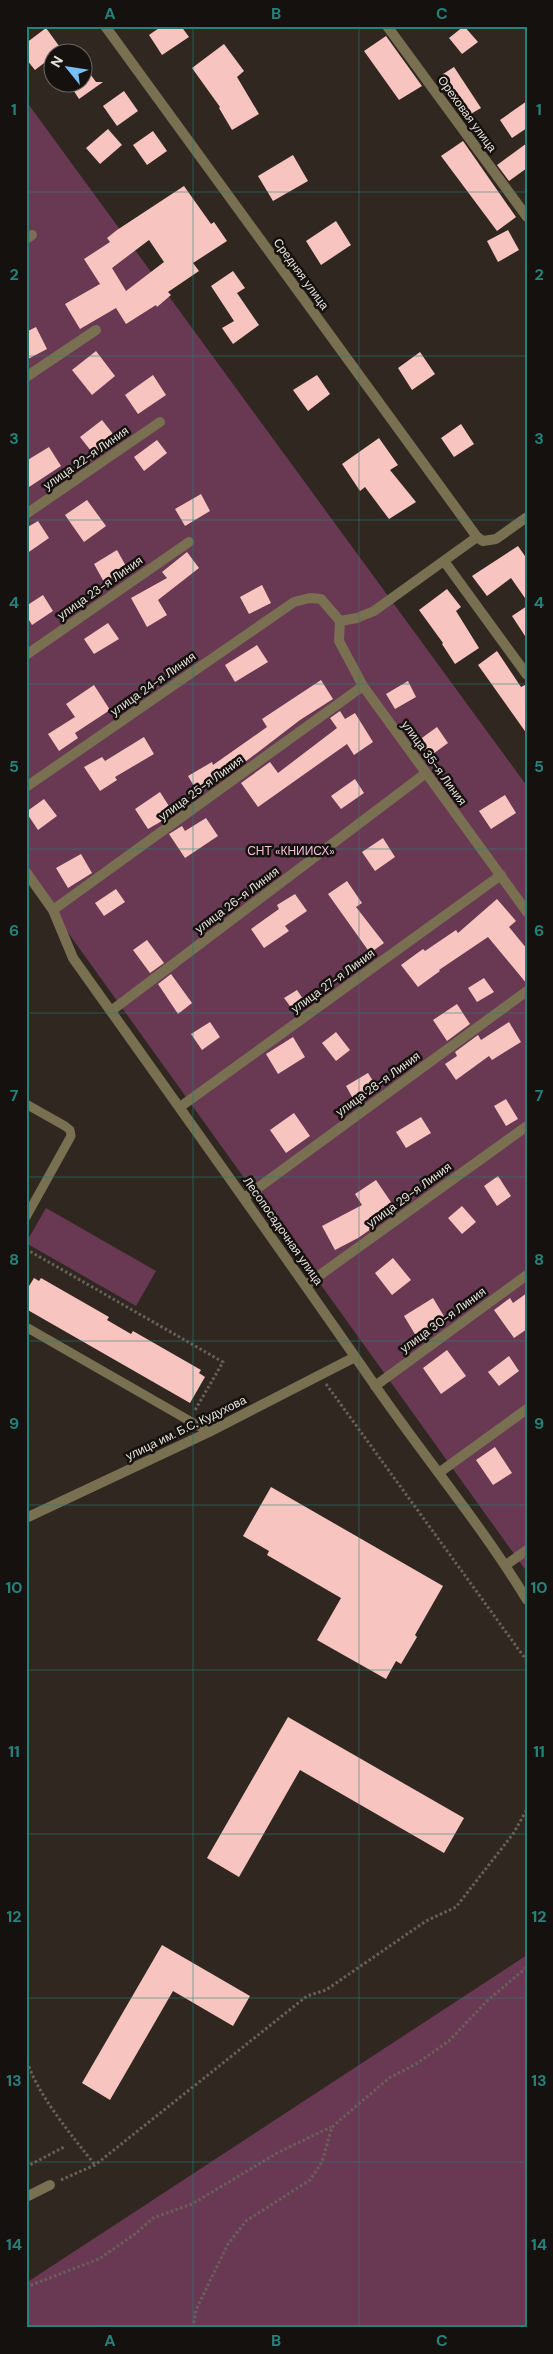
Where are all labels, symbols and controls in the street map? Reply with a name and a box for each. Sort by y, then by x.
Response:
text: A [104,3,116,24]
text: B [271,3,281,24]
text: C [436,3,448,24]
north arrow [42,42,92,92]
text: N [46,53,67,70]
street label: Ореховая улица [434,73,500,156]
text: 1 [11,99,17,120]
text: 1 [536,99,542,120]
street label: Средняя улица [270,235,333,313]
text: 2 [9,264,19,285]
text: 2 [534,264,544,285]
street label: улица 22-я Линия [40,423,132,493]
text: 3 [9,428,19,449]
text: 3 [534,428,544,449]
street label: улица 23-я Линия [54,553,146,623]
text: 4 [9,592,19,613]
text: 4 [534,592,544,613]
street label: улица 24-я Линия [107,649,199,719]
street label: улица 35-я Линия [398,717,470,809]
street label: улица 25-я Линия [155,752,247,824]
text: 5 [9,756,19,777]
text: 5 [534,756,544,777]
park label: СНТ «КНИИСХ» [247,843,335,859]
street label: улица 26-я Линия [192,863,282,937]
text: 6 [9,920,19,941]
text: 6 [534,920,544,941]
street label: улица 27-я Линия [288,945,378,1017]
street label: улица 28-я Линия [333,1048,423,1120]
text: 7 [10,1085,19,1106]
text: 7 [535,1085,544,1106]
street label: улица 29-я Линия [363,1159,455,1231]
street label: Лесопосадочная улица [239,1174,327,1289]
text: 8 [9,1249,19,1270]
text: 8 [534,1249,544,1270]
street label: улица 30-я Линия [397,1284,489,1356]
street label: улица им. Б.С. Кудухова [123,1392,249,1464]
text: 9 [9,1413,19,1434]
text: 9 [534,1413,544,1434]
text: 10 [5,1577,23,1598]
text: 10 [530,1577,548,1598]
text: 11 [8,1741,20,1762]
text: 11 [533,1741,545,1762]
text: 12 [6,1906,22,1927]
text: 12 [531,1906,547,1927]
text: 13 [6,2070,22,2091]
text: 13 [531,2070,547,2091]
text: 14 [6,2234,22,2255]
text: 14 [531,2234,547,2255]
text: A [104,2330,116,2351]
text: B [271,2330,281,2351]
text: C [436,2330,448,2351]

